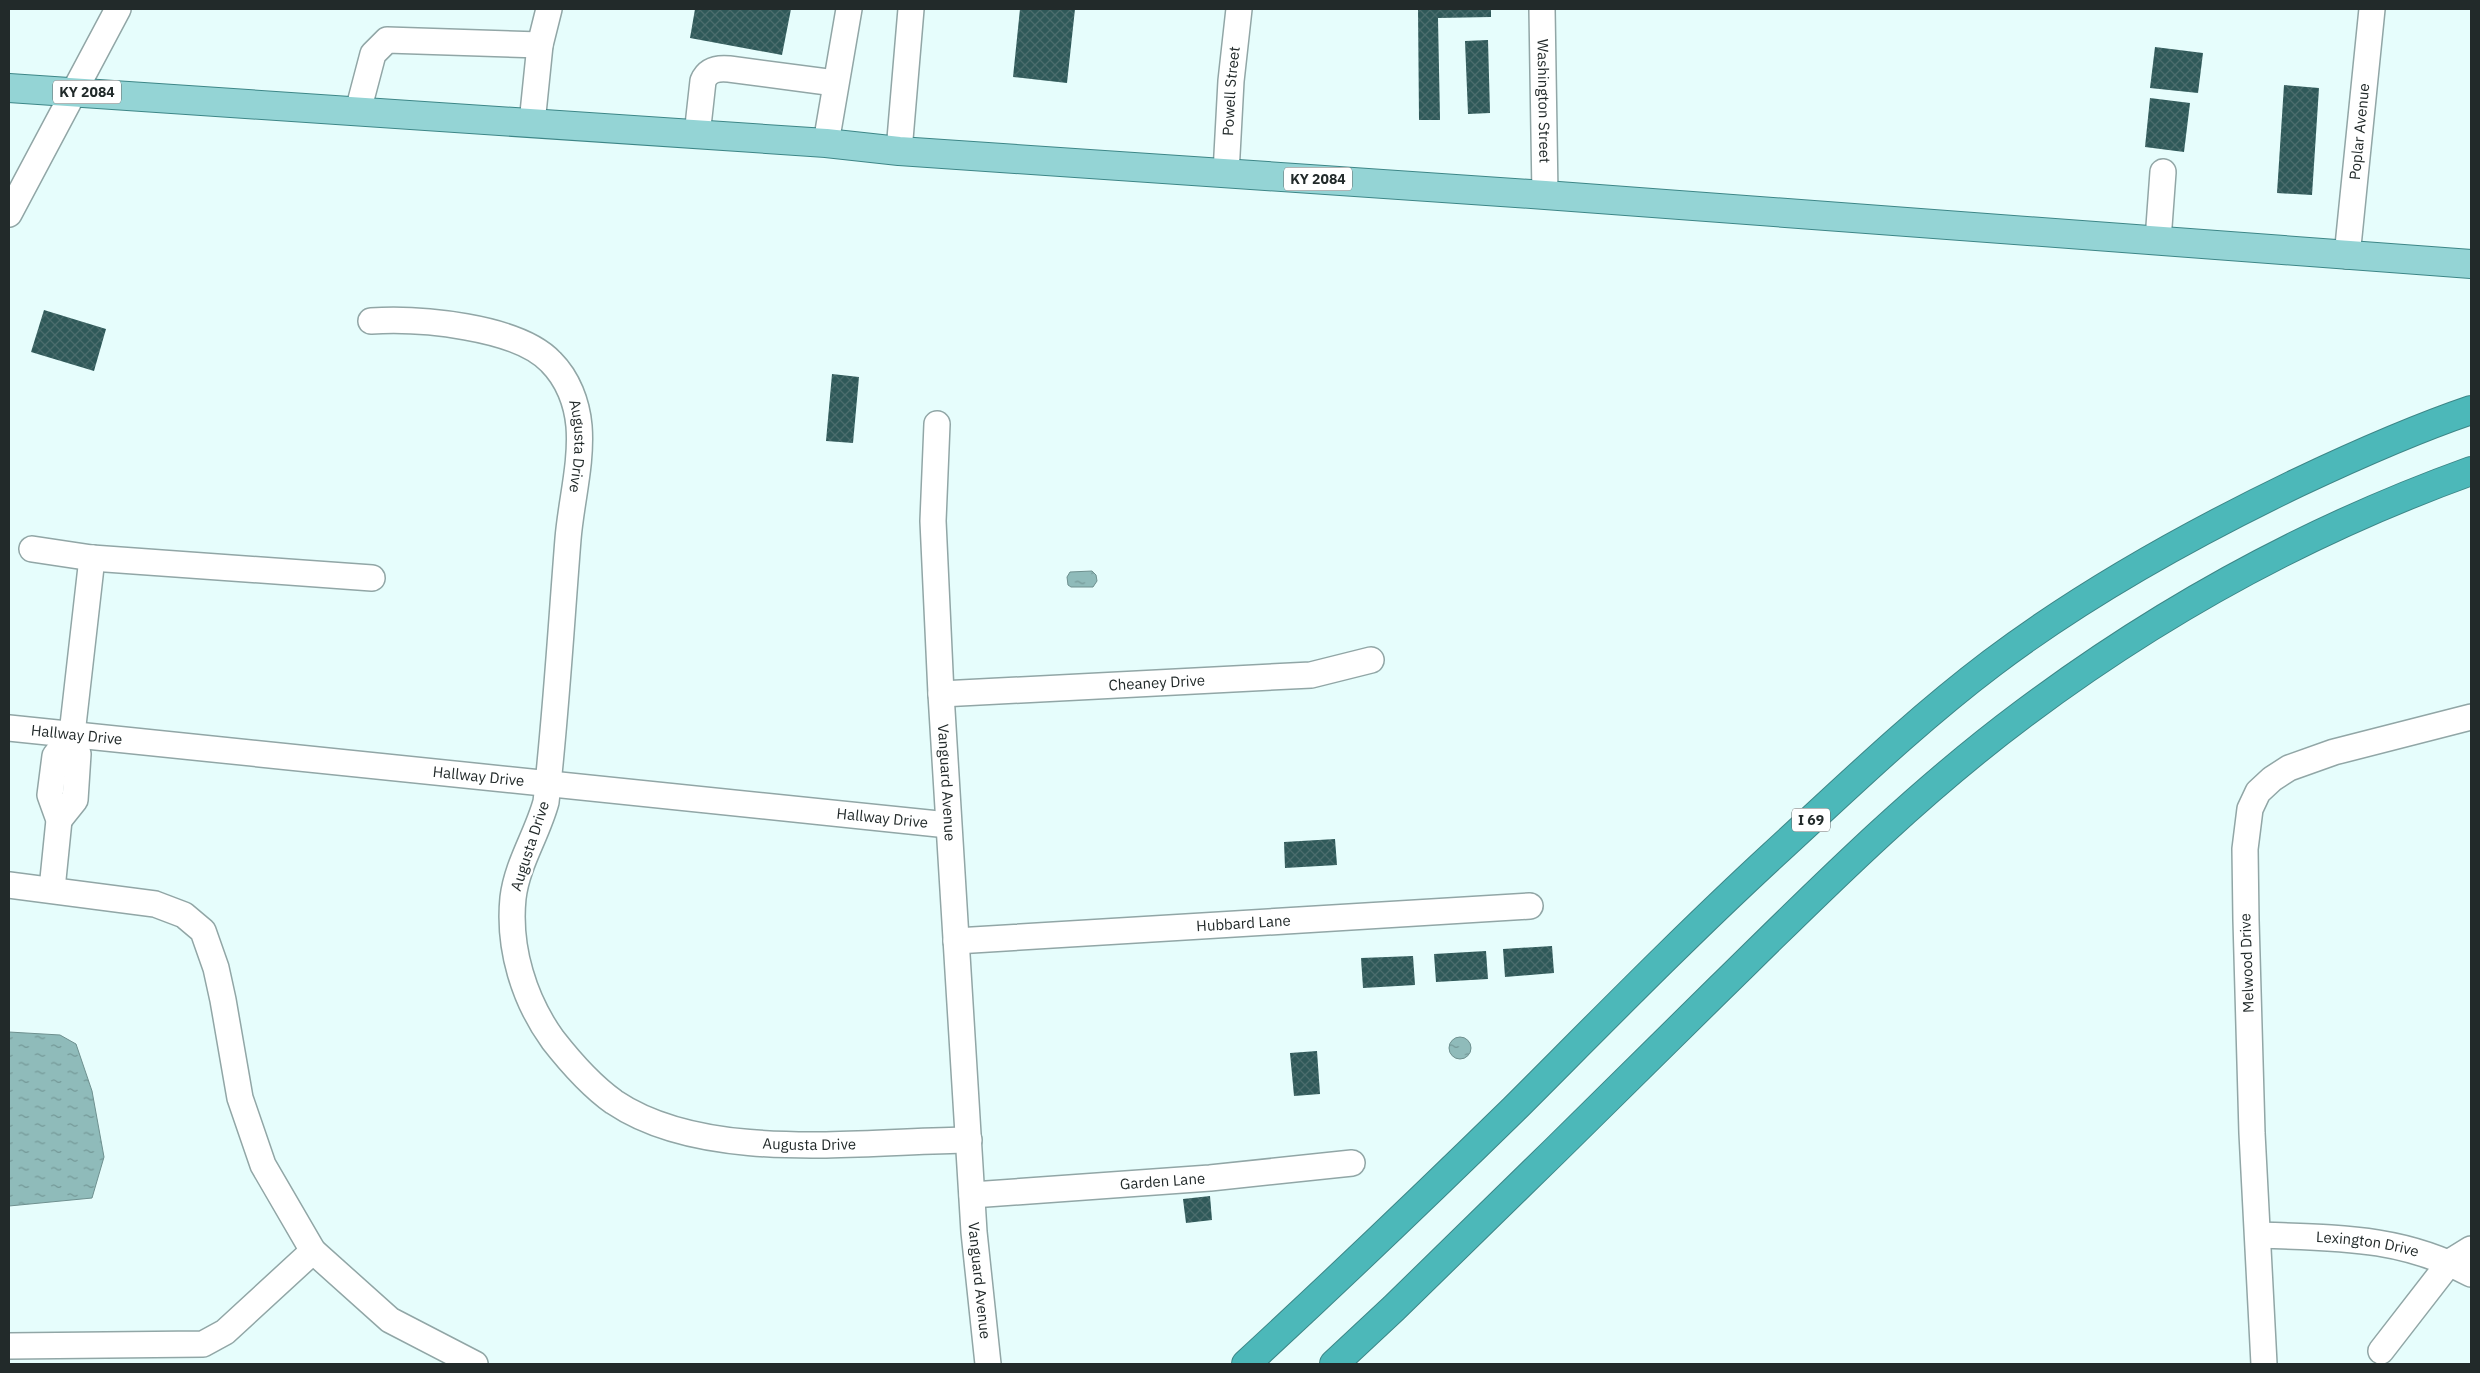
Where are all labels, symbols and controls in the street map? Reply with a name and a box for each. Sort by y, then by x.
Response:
street label: Washington Street [1533,39,1554,163]
street label: Powell Street [1218,45,1244,136]
road number: KY 2084 [53,80,121,104]
street label: Poplar Avenue [2345,82,2373,181]
road number: KY 2084 [1284,168,1352,190]
street label: Augusta Drive [565,397,590,494]
street label: Cheaney Drive [1108,670,1205,694]
street label: Hallway Drive [30,720,123,749]
street label: Vanguard Avenue [934,723,960,842]
street label: Hallway Drive [432,762,525,790]
street label: Augusta Drive [506,799,553,893]
street label: Hallway Drive [836,804,929,832]
road number: I 69 [1792,808,1830,832]
street label: Hubbard Lane [1196,911,1291,935]
street label: Melwood Drive [2235,913,2258,1013]
street label: Augusta Drive [762,1134,856,1154]
street label: Garden Lane [1119,1168,1206,1193]
street label: Vanguard Avenue [964,1221,995,1340]
street label: Lexington Drive [2316,1227,2421,1261]

